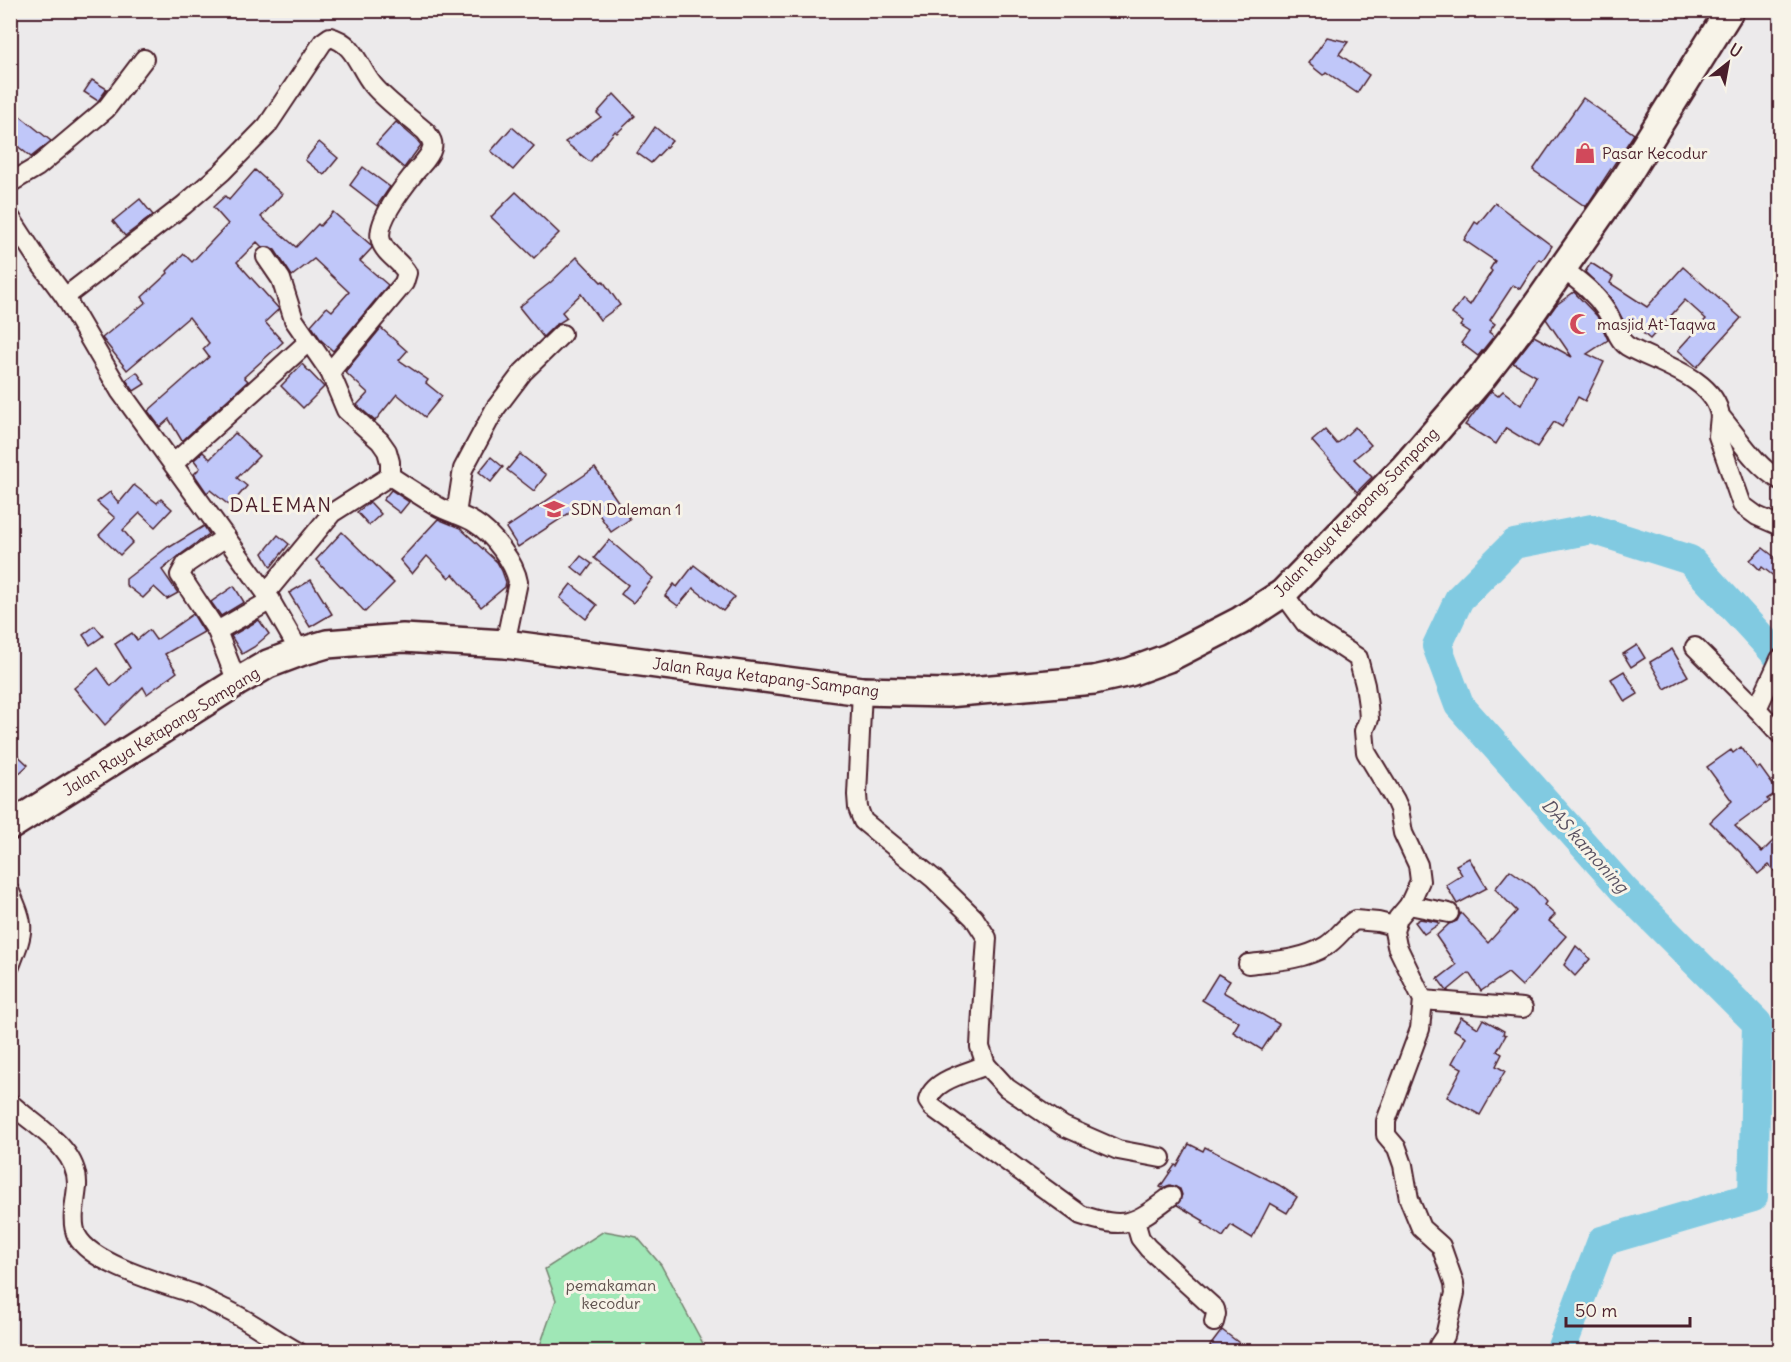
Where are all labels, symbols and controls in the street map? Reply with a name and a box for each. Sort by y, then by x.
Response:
north arrow [1698,33,1758,93]
text: U [1726,39,1746,62]
shop icon: Pasar Kecodur [1573,141,1597,165]
place label: Pasar Kecodur [1602,143,1708,163]
mosque icon: masjid At-Taqwa [1568,312,1592,336]
place label: masjid At-Taqwa [1597,314,1716,334]
street label: Jalan Raya Ketapang-Sampang [1270,423,1442,601]
district label: DALEMAN [229,492,333,517]
school or university icon: SDN Daleman 1 [542,497,566,521]
place label: SDN Daleman 1 [571,499,681,519]
street label: Jalan Raya Ketapang-Sampang [652,653,880,701]
street label: Jalan Raya Ketapang-Sampang [59,662,263,800]
water label: DAS kamoning [1537,794,1635,899]
park label: pemakaman kecodur [566,1275,656,1313]
scale bar [1566,1290,1690,1328]
text: 50 m [1575,1299,1617,1322]

